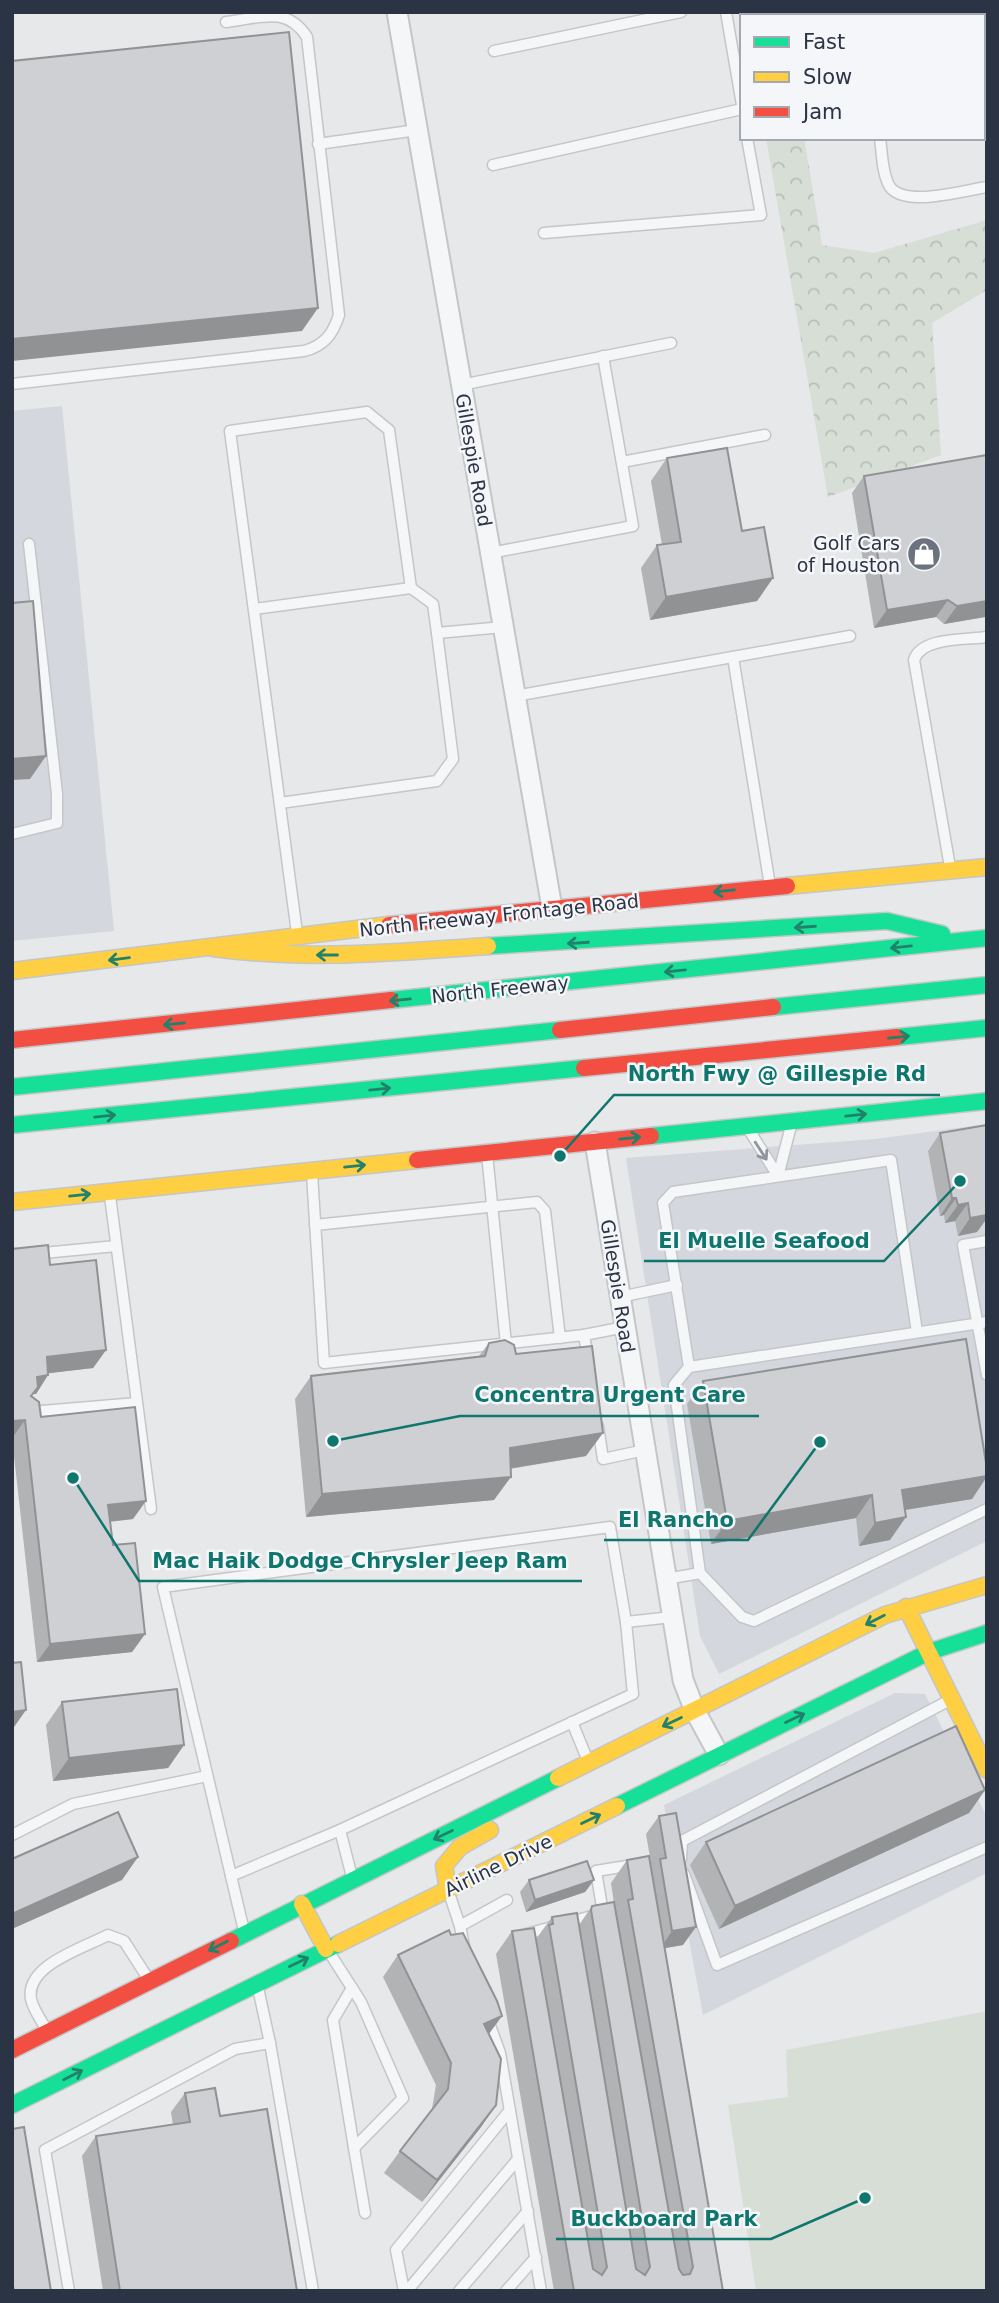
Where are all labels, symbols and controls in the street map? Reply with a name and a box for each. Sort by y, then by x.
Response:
legend [740,14,985,140]
text: Fast [803,30,845,54]
text: Slow [803,65,852,89]
text: Jam [801,100,843,124]
street label: Gillespie Road [451,392,497,528]
place label: Golf Cars of Houston [797,532,900,576]
shop icon: Golf Cars of Houston [905,535,943,573]
one-way arrow [713,885,735,898]
street label: North Freeway Frontage Road [358,889,640,941]
one-way arrow [795,921,817,934]
one-way arrow [568,937,590,950]
one-way arrow [891,941,913,954]
one-way arrow [315,948,338,962]
one-way arrow [108,952,131,965]
one-way arrow [664,965,687,978]
street label: North Freeway [430,971,570,1007]
one-way arrow [389,994,412,1007]
one-way arrow [163,1017,186,1030]
one-way arrow [887,1030,909,1043]
callout: North Fwy @ Gillespie Rd [614,1053,940,1095]
text: North Fwy @ Gillespie Rd [628,1062,926,1086]
one-way arrow [368,1082,390,1095]
one-way arrow [845,1108,867,1121]
one-way arrow [93,1109,115,1122]
one-way arrow [618,1131,641,1144]
one-way arrow [754,1141,768,1161]
one-way arrow [343,1160,366,1173]
one-way arrow [68,1188,91,1201]
street label: Gillespie Road [597,1218,639,1354]
callout: El Muelle Seafood [644,1219,884,1261]
text: El Muelle Seafood [658,1229,870,1253]
callout: Concentra Urgent Care [460,1374,759,1416]
text: Concentra Urgent Care [474,1383,746,1407]
callout: El Rancho [604,1498,748,1540]
text: El Rancho [618,1508,734,1532]
callout: Mac Haik Dodge Chrysler Jeep Ram [139,1539,582,1581]
text: Mac Haik Dodge Chrysler Jeep Ram [152,1549,568,1573]
one-way arrow [865,1614,886,1628]
one-way arrow [784,1711,805,1724]
one-way arrow [662,1716,683,1730]
one-way arrow [580,1811,601,1825]
one-way arrow [433,1828,454,1842]
street label: Airline Drive [441,1829,555,1901]
one-way arrow [208,1940,228,1954]
one-way arrow [288,1955,309,1969]
one-way arrow [62,2067,83,2081]
callout: Buckboard Park [556,2197,771,2239]
text: Buckboard Park [570,2207,759,2231]

